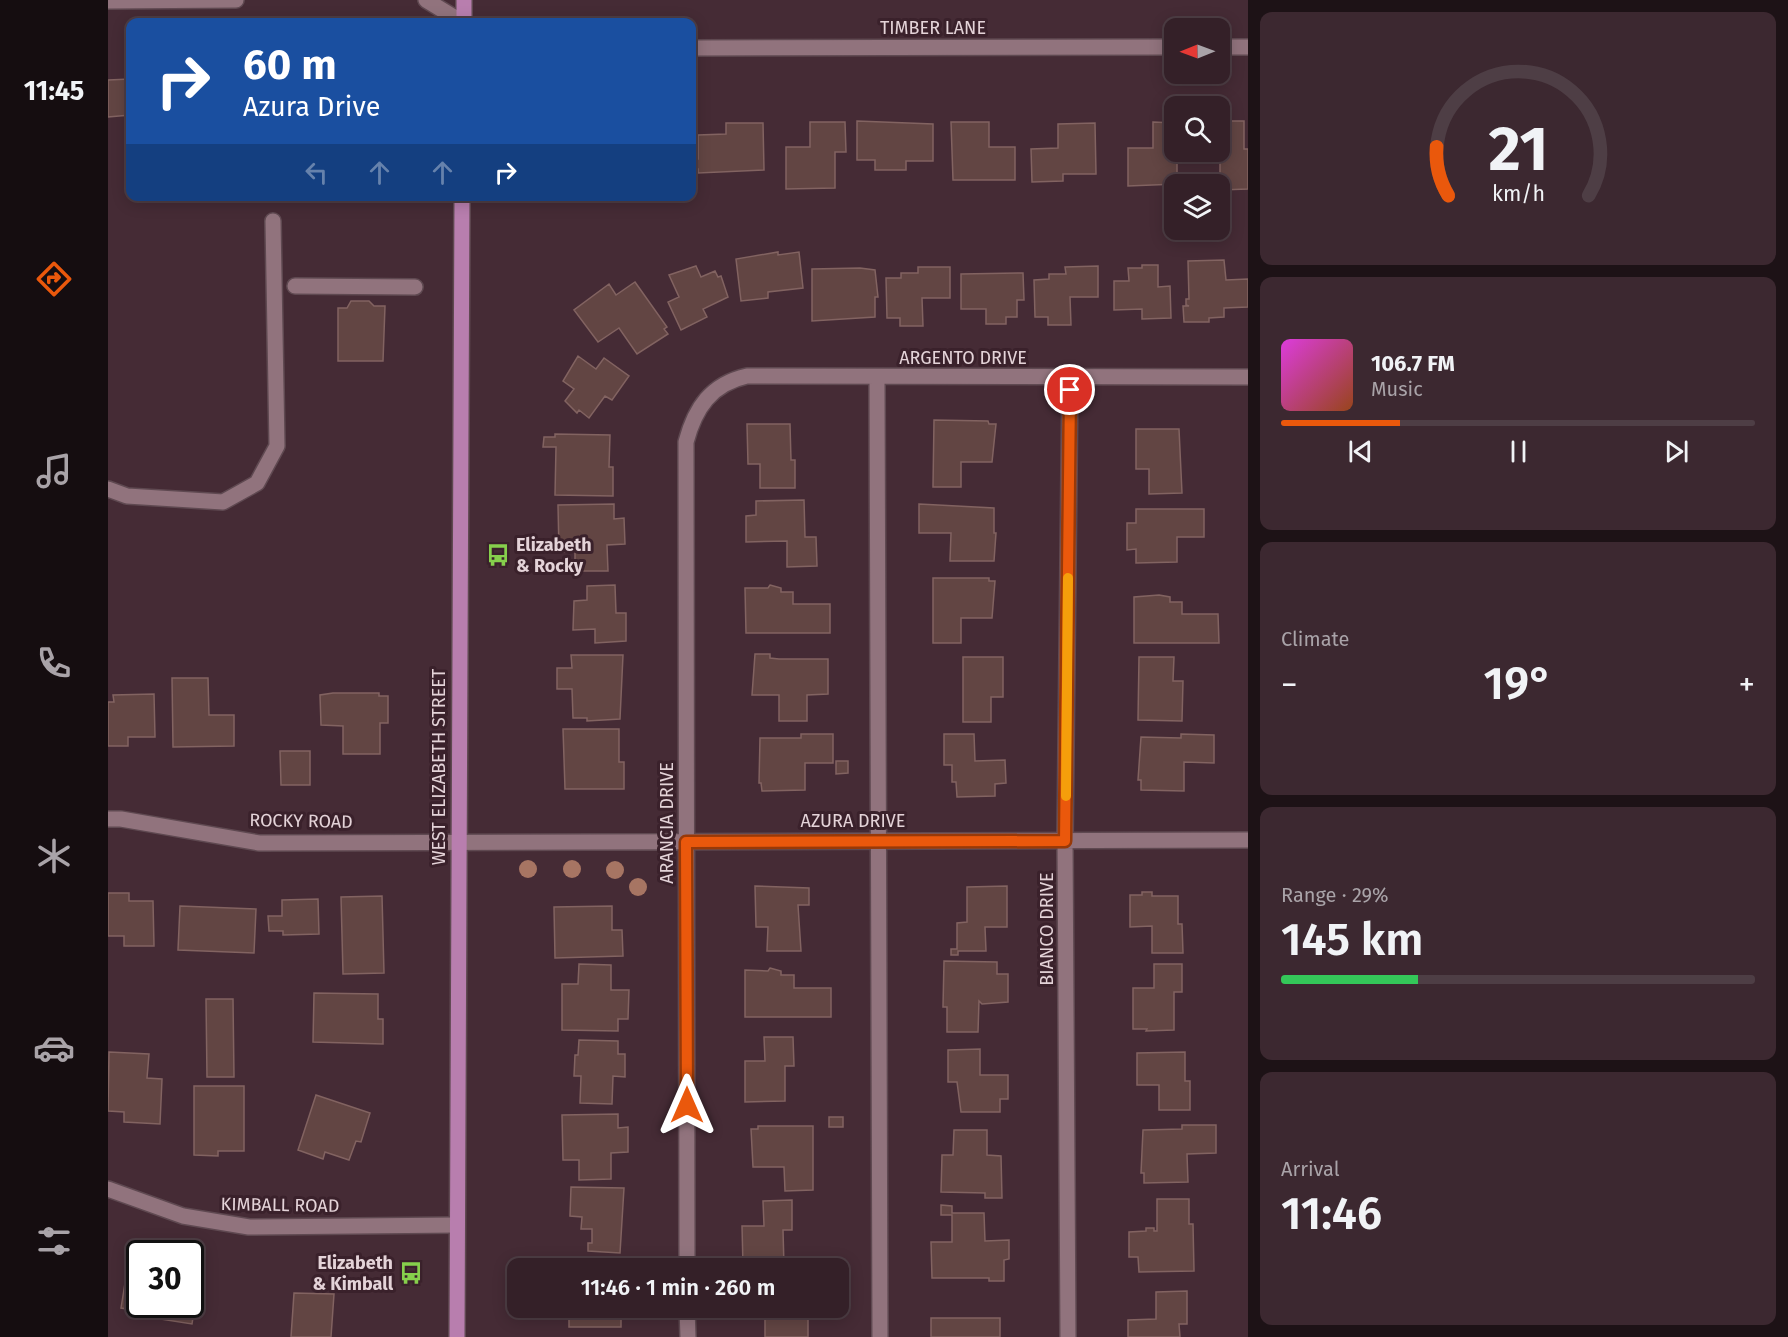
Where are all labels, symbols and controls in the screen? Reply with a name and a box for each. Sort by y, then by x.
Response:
street label: TIMBER LANE [880,17,986,39]
north arrow [1164,18,1230,84]
map controls [1164,18,1230,240]
text: 60 m [243,40,337,90]
icon: right [144,42,222,120]
text: 11:45 [24,75,84,107]
text: Azura Drive [243,91,380,123]
button: search [1164,96,1230,162]
text: 21 [1488,112,1548,187]
icon: left [300,156,333,189]
icon: ahead [363,156,396,189]
icon: ahead [426,156,459,189]
icon: right [489,156,522,189]
button: layers [1164,174,1230,240]
text: km/h [1491,181,1545,207]
icon: directions [33,258,75,300]
street label: ARGENTO DRIVE [899,347,1027,369]
text: 106.7 FM [1371,350,1455,377]
pin [1044,364,1095,415]
icon: arrive [1053,373,1086,406]
text: Music [1371,377,1423,401]
icon: previous [1344,435,1377,468]
icon: pause [1502,435,1535,468]
icon: next [1660,435,1693,468]
icon: music [33,450,75,492]
place label: Elizabeth & Rocky [516,534,592,577]
bus stop icon: Elizabeth & Rocky [485,542,511,568]
text: Climate [1281,627,1349,651]
icon: phone [33,642,75,684]
text: 19° [1484,657,1552,711]
text: − [1281,665,1298,705]
text: + [1739,665,1755,705]
street label: WEST ELIZABETH STREET [428,668,450,865]
street label: ARANCIA DRIVE [656,762,678,884]
street label: ROCKY ROAD [249,809,353,833]
street label: AZURA DRIVE [801,810,905,832]
icon: climate [33,835,75,877]
street label: BIANCO DRIVE [1036,872,1058,986]
text: Range · 29% [1281,883,1389,907]
text: 145 km [1281,913,1423,967]
icon: car [33,1027,75,1069]
position arrow [655,1073,719,1137]
text: Arrival [1281,1157,1340,1181]
text: 11:46 [1281,1187,1382,1241]
street label: KIMBALL ROAD [220,1193,340,1217]
icon: filters [33,1220,75,1262]
speed limit sign: 30 [126,1240,204,1318]
place label: Elizabeth & Kimball [312,1252,394,1295]
bus stop icon: Elizabeth & Kimball [398,1260,424,1286]
text: 11:46 · 1 min · 260 m [581,1274,775,1301]

